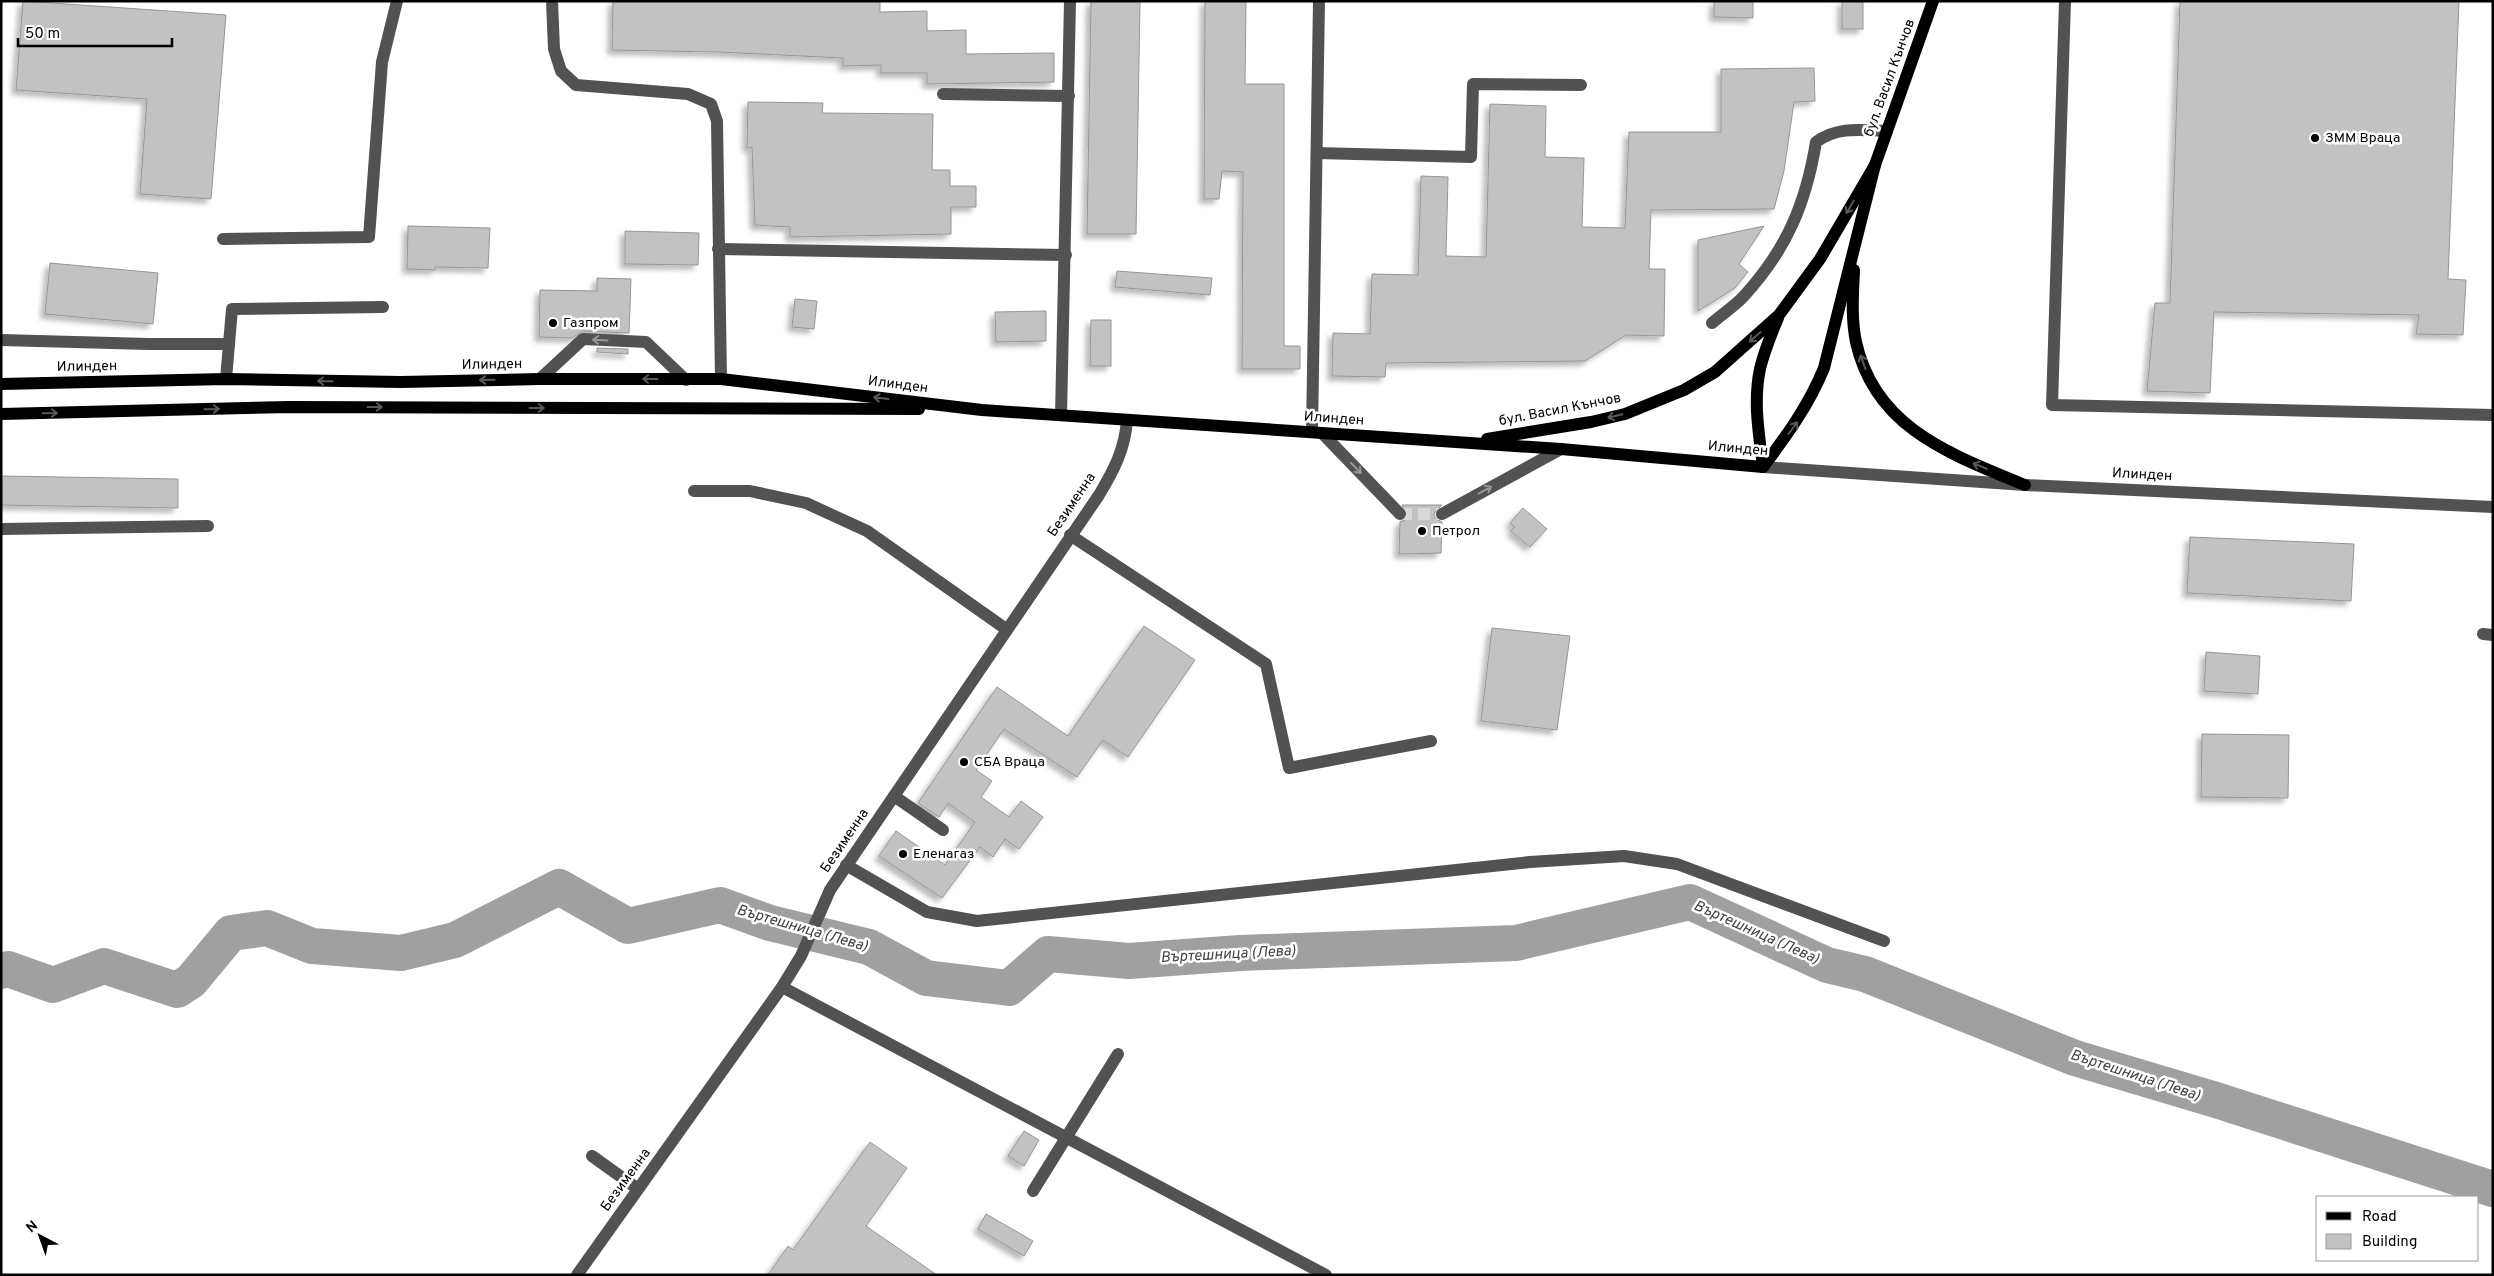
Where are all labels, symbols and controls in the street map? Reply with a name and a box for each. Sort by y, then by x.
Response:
scale bar [18,15,171,47]
street label: бул. Васил Кънчов [1861,17,1919,139]
text: 50 m [25,25,60,44]
place label: ЗММ Враца [2325,130,2400,147]
marker: ЗММ Враца [2309,132,2321,144]
one-way arrow [1845,199,1855,213]
place label: Газпром [563,315,619,332]
marker: Газпром [547,317,559,329]
one-way arrow [1748,331,1761,343]
one-way arrow [592,335,608,344]
one-way arrow [1858,355,1867,370]
street label: Илинден [462,356,522,374]
street label: Илинден [57,358,117,376]
street label: Илинден [867,373,929,397]
one-way arrow [480,375,496,385]
one-way arrow [642,375,658,384]
one-way arrow [317,376,333,385]
street label: бул. Васил Кънчов [1497,390,1623,430]
one-way arrow [874,393,890,403]
one-way arrow [366,402,383,412]
one-way arrow [529,403,545,413]
one-way arrow [204,404,220,414]
one-way arrow [42,408,58,417]
street label: Илинден [1303,408,1365,430]
one-way arrow [1608,412,1624,421]
one-way arrow [1787,422,1798,435]
street label: Илинден [1707,438,1769,460]
one-way arrow [1973,461,1988,471]
one-way arrow [1350,462,1362,474]
street label: Илинден [2111,465,2173,485]
street label: Безименна [1044,470,1100,540]
one-way arrow [1477,485,1492,495]
place label: Петрол [1432,523,1480,540]
marker: Петрол [1416,525,1428,537]
place label: СБА Враца [974,754,1045,771]
marker: СБА Враца [958,756,970,768]
street label: Безименна [817,806,873,876]
place label: Еленагаз [913,846,974,863]
marker: Еленагаз [897,848,909,860]
water label: Въртешница (Лева) [1690,897,1822,969]
water label: Въртешница (Лева) [734,901,870,957]
water label: Въртешница (Лева) [1160,942,1296,968]
water label: Въртешница (Лева) [2068,1046,2202,1106]
street label: Безименна [597,1145,655,1215]
legend [2316,1196,2479,1261]
text: Road [2362,1208,2397,1227]
north arrow [15,1211,65,1261]
text: N [23,1218,42,1237]
text: Building [2362,1233,2417,1252]

